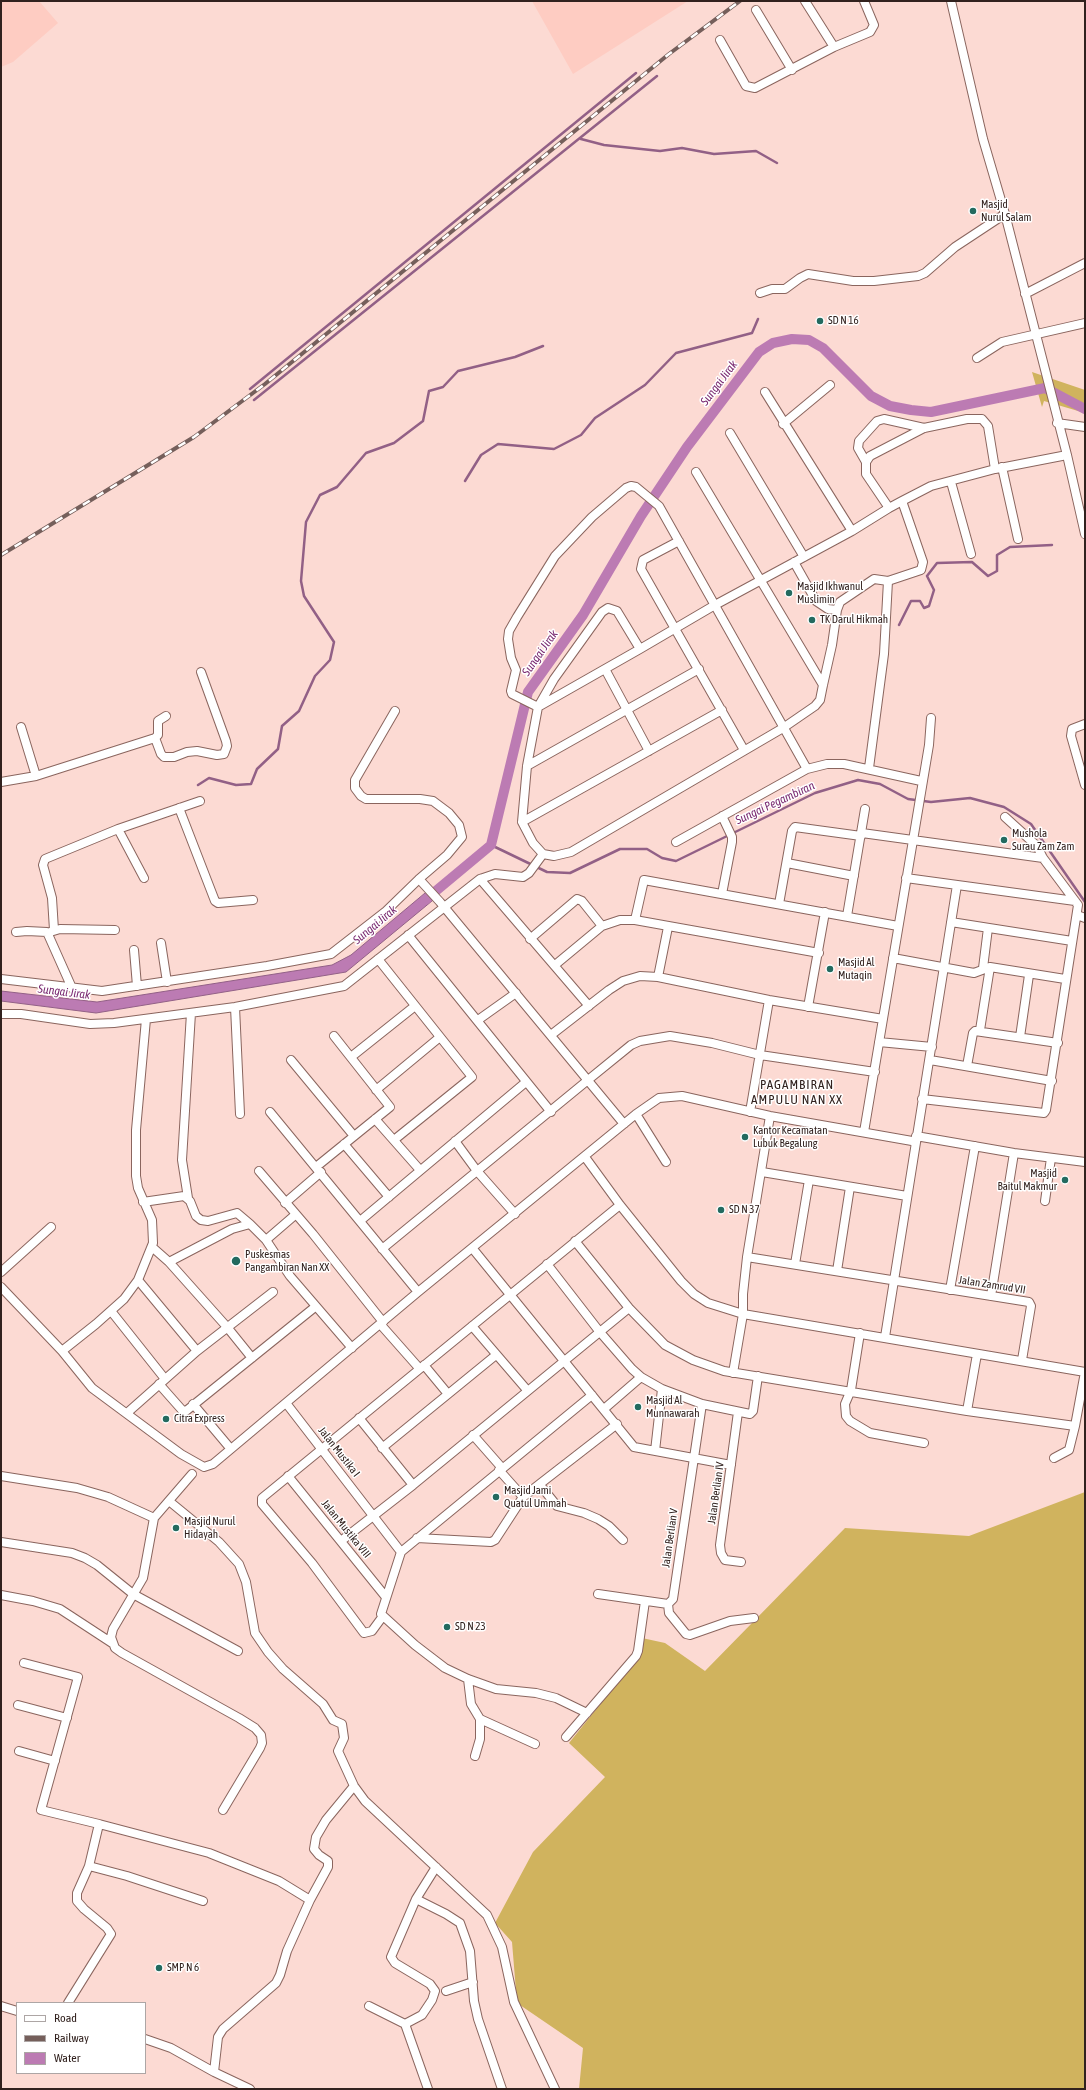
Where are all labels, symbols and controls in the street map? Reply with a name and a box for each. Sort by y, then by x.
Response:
place label: Masjid Nurul Salam [981,198,1031,224]
marker: Masjid Nurul Salam [968,206,978,216]
place label: SD N 16 [828,314,859,328]
marker: SD N 16 [815,316,825,326]
water label: Sungai Jirak [697,358,741,408]
place label: Masjid Ikhwanul Muslimin [797,580,863,606]
marker: Masjid Ikhwanul Muslimin [784,588,794,598]
place label: TK Darul Hikmah [820,613,888,627]
marker: TK Darul Hikmah [807,615,817,625]
water label: Sungai Jirak [519,627,561,679]
water label: Sungai Pegambiran [733,778,817,828]
place label: Mushola Surau Zam Zam [1012,827,1074,853]
marker: Mushola Surau Zam Zam [999,835,1009,845]
water label: Sungai Jirak [350,903,400,947]
place label: Masjid Al Mutaqin [838,956,874,982]
marker: Masjid Al Mutaqin [825,964,835,974]
water label: Sungai Jirak [37,982,91,1002]
district label: PAGAMBIRAN AMPULU NAN XX [751,1077,843,1108]
place label: Kantor Kecamatan Lubuk Begalung [753,1124,828,1150]
marker: Kantor Kecamatan Lubuk Begalung [740,1132,750,1142]
place label: Masjid Baitul Makmur [997,1167,1057,1193]
marker: Masjid Baitul Makmur [1060,1175,1070,1185]
place label: SD N 37 [729,1203,760,1217]
marker: SD N 37 [716,1205,726,1215]
place label: Puskesmas Pangambiran Nan XX [245,1248,329,1274]
marker: Puskesmas Pangambiran Nan XX [230,1255,242,1267]
street label: Jalan Zamrud VII [957,1273,1027,1297]
place label: Masjid Al Munnawarah [646,1394,700,1420]
marker: Masjid Al Munnawarah [633,1402,643,1412]
place label: Citra Express [174,1412,225,1426]
marker: Citra Express [161,1414,171,1424]
street label: Jalan Mustika I [315,1424,363,1480]
street label: Jalan Berlian IV [705,1461,727,1525]
place label: Masjid Jami Quatul Ummah [504,1484,567,1510]
marker: Masjid Jami Quatul Ummah [491,1492,501,1502]
street label: Jalan Mustika VIII [319,1497,373,1561]
street label: Jalan Berlian V [659,1507,681,1569]
place label: Masjid Nurul Hidayah [184,1515,235,1541]
marker: Masjid Nurul Hidayah [171,1523,181,1533]
place label: SD N 23 [455,1620,486,1634]
marker: SD N 23 [442,1622,452,1632]
place label: SMP N 6 [167,1961,199,1975]
marker: SMP N 6 [154,1963,164,1973]
legend [16,2002,146,2074]
text: Road [54,2011,77,2025]
text: Railway [54,2031,89,2045]
text: Water [54,2051,80,2065]

